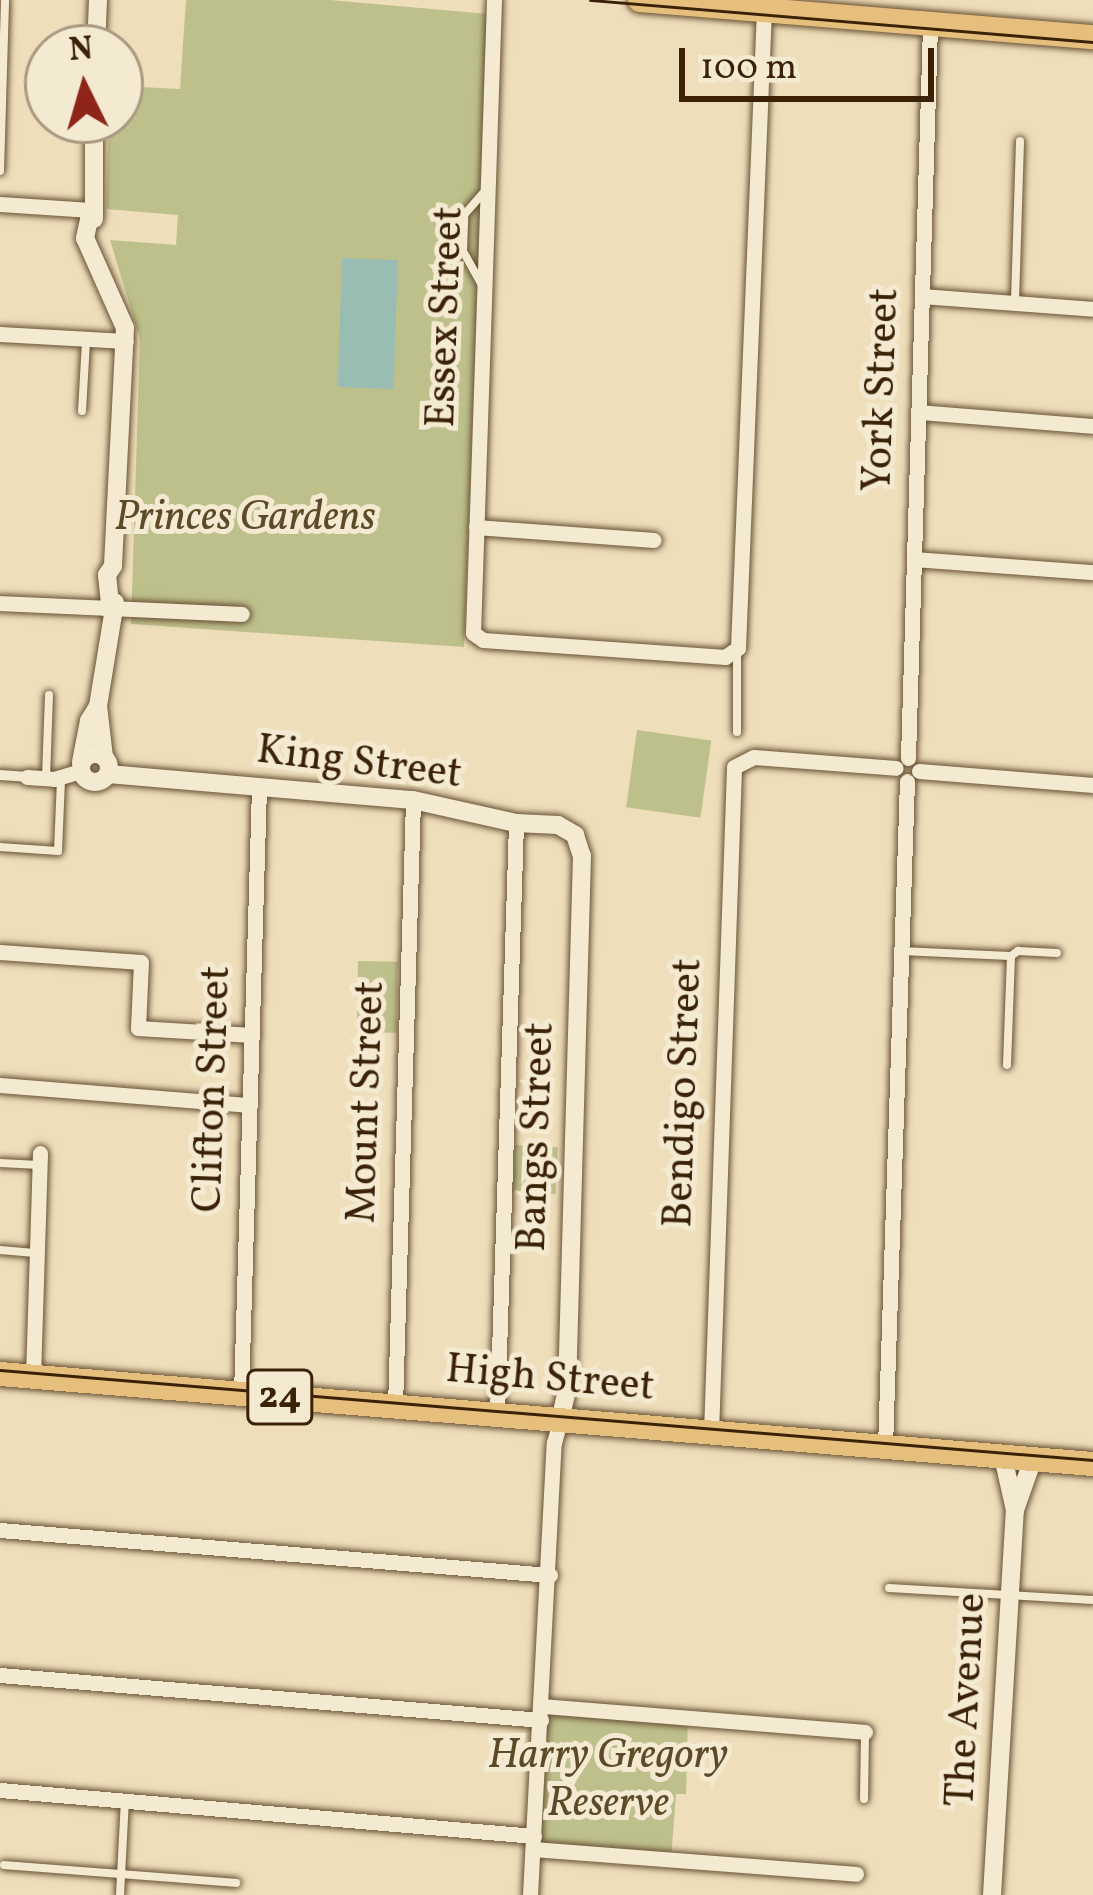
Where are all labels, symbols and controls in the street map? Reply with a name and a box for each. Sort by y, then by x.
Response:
north arrow [24,24,144,144]
scale bar [685,24,940,98]
text: N [67,27,95,75]
text: 100 m [700,44,797,94]
street label: Essex Street [418,205,476,429]
street label: York Street [854,287,912,493]
park label: Princes Gardens [114,494,376,544]
street label: King Street [254,726,464,802]
street label: Bendigo Street [655,957,715,1229]
street label: Clifton Street [185,965,243,1213]
street label: Mount Street [339,980,397,1224]
street label: Bangs Street [509,1021,567,1253]
street label: High Street [444,1346,656,1414]
road number: 24 [244,1364,316,1430]
street label: The Avenue [937,1592,999,1808]
park label: Harry Gregory Reserve [488,1732,728,1830]

